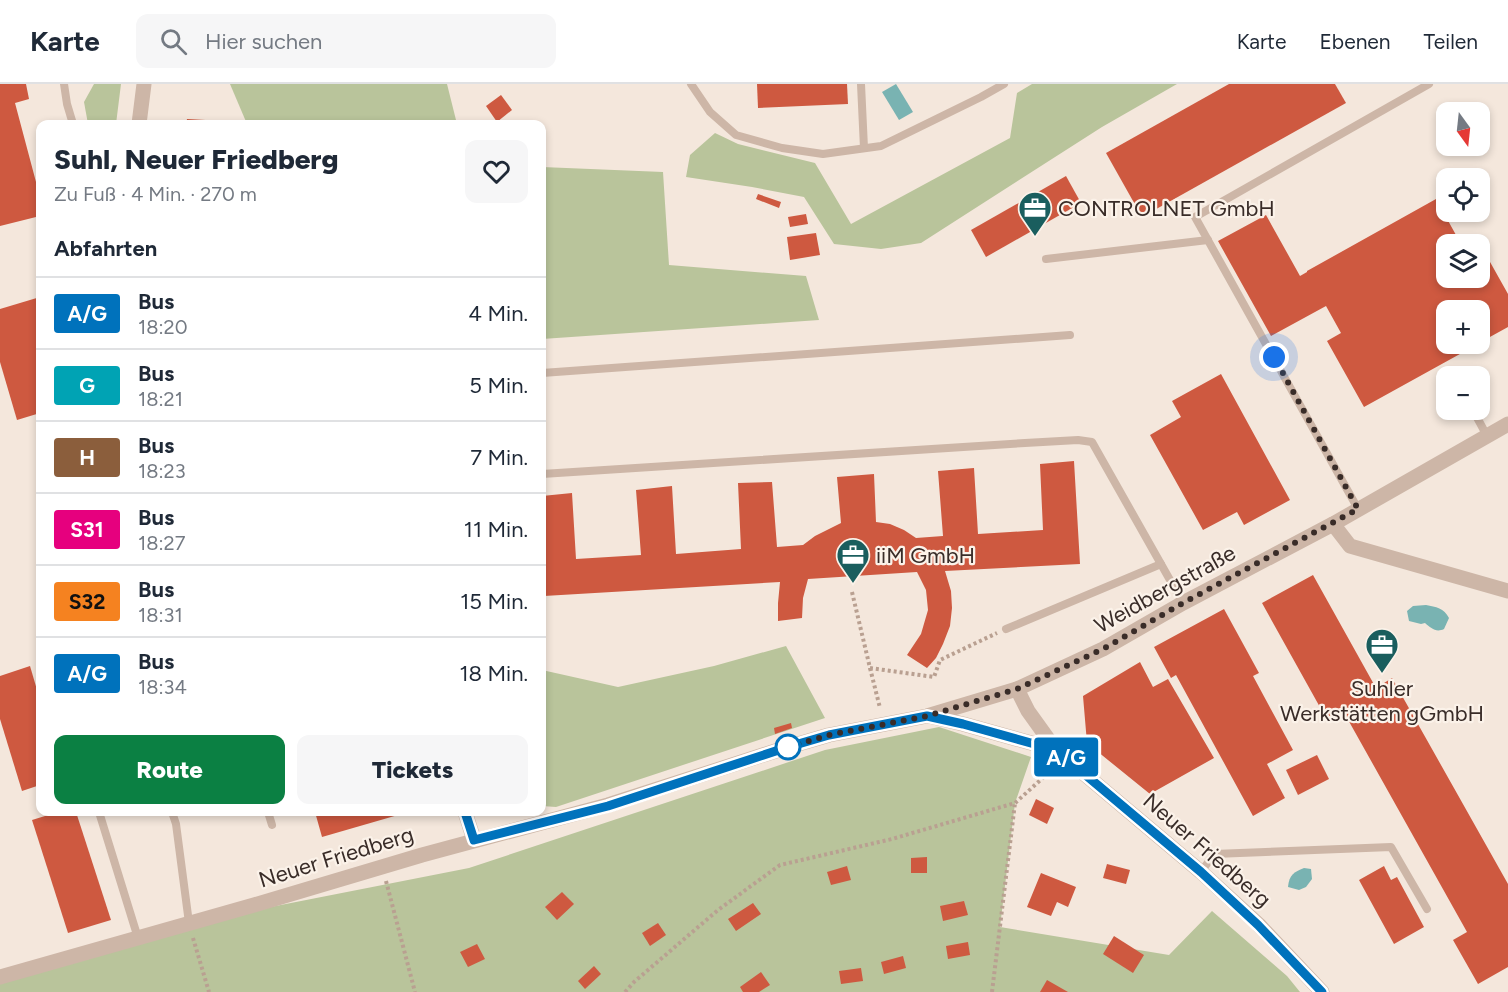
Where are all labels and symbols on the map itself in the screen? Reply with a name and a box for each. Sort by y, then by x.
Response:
north arrow [1436,102,1490,156]
office icon: CONTROLNET GmbH [1017,190,1053,237]
place label: CONTROLNET GmbH [1058,195,1275,222]
your location [1259,342,1289,372]
office icon: iiM GmbH [835,537,871,584]
street label: Weidbergstraße [1090,539,1240,639]
place label: iiM GmbH [876,542,975,569]
office icon: Suhler Werkstätten gGmbH [1364,627,1400,674]
place label: Suhler Werkstätten gGmbH [1280,675,1484,727]
unlabelled marker [775,734,801,760]
line badge: A/G [1032,738,1100,776]
street label: Neuer Friedberg [1138,787,1276,913]
street label: Neuer Friedberg [255,821,417,893]

